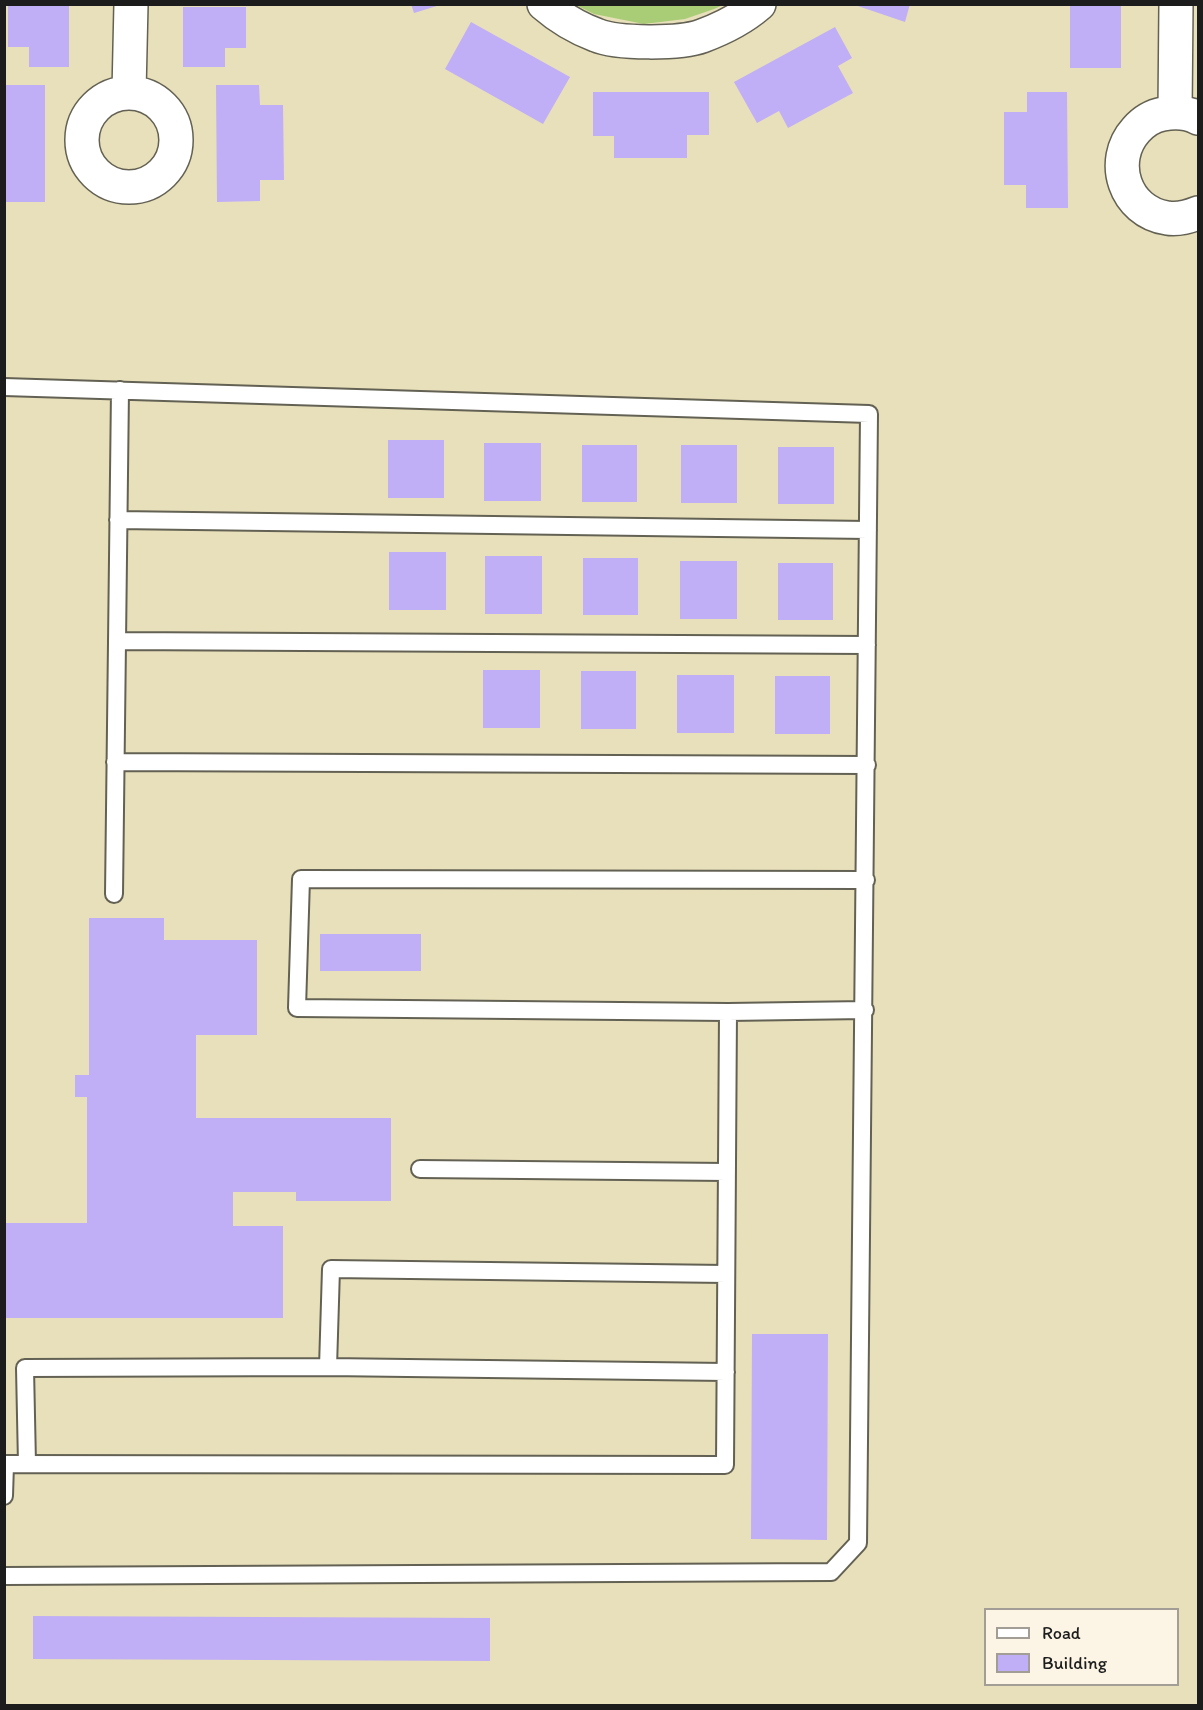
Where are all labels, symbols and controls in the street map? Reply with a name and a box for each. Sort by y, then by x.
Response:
legend [984,1608,1179,1686]
text: Road [1042,1622,1081,1644]
text: Building [1042,1652,1107,1674]

